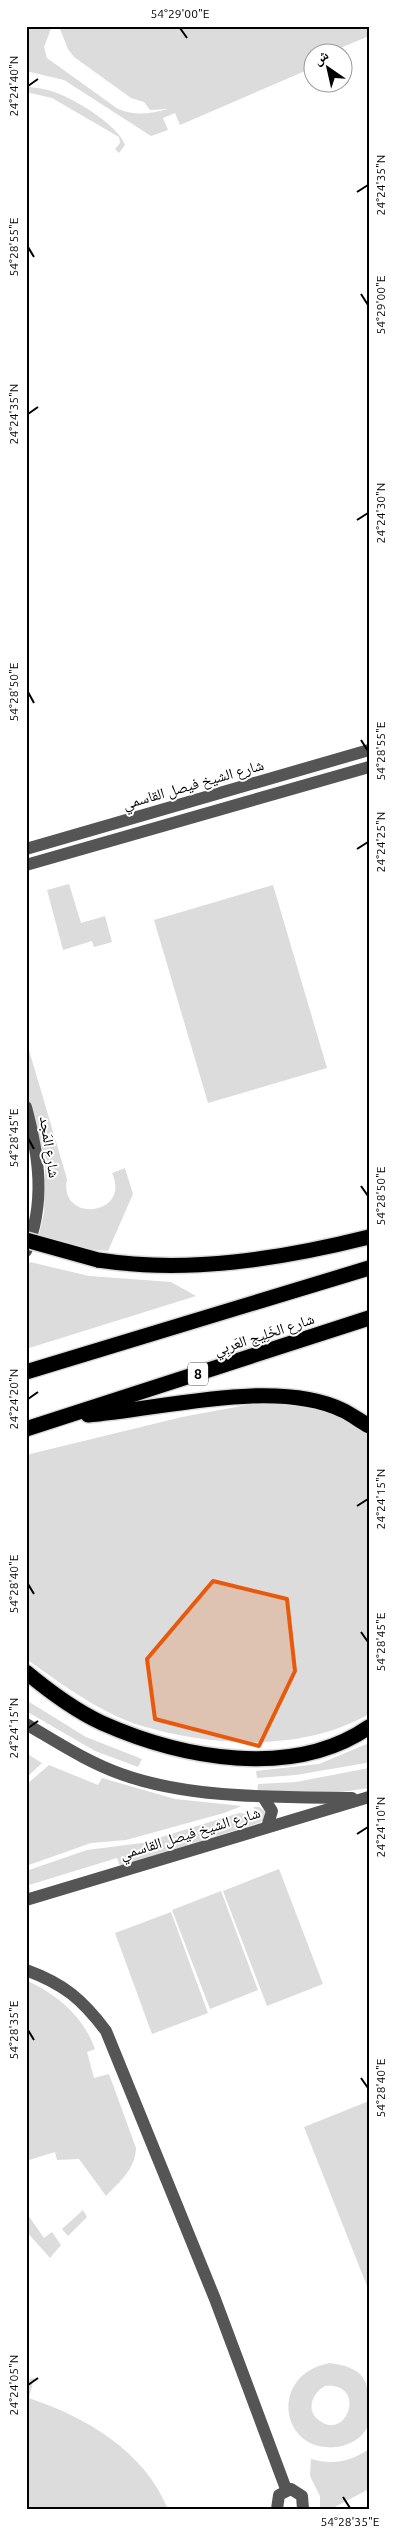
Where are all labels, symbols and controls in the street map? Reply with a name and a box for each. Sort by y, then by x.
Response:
text: 54°29'00"E [151,7,210,20]
north arrow [302,42,352,92]
text: ش [310,46,332,69]
text: 24°24'40"N [7,56,20,116]
text: 24°24'35"N [374,155,387,215]
text: 54°28'55"E [7,217,20,276]
text: 54°29'00"E [374,275,387,334]
text: 24°24'35"N [7,384,20,444]
text: 24°24'30"N [374,483,387,543]
text: 54°28'50"E [7,662,20,721]
text: 54°28'55"E [374,721,387,780]
street label: شارع الشيخ فيصل القاسمي [121,756,267,816]
text: 24°24'25"N [374,812,387,872]
text: 54°28'45"E [7,1108,20,1167]
street label: شارع المَجد [35,1115,63,1179]
text: 54°28'50"E [374,1166,387,1225]
street label: شارع الخَلِيج العَربِي [212,1310,318,1362]
road number: 8 [188,1362,208,1386]
text: 24°24'20"N [7,1369,20,1429]
text: 24°24'15"N [374,1469,387,1529]
text: 54°28'40"E [7,1554,20,1613]
text: 54°28'45"E [374,1612,387,1671]
text: 24°24'15"N [7,1698,20,1758]
text: 24°24'10"N [374,1797,387,1857]
street label: شارع الشيخ فيصل القاسمي [118,1804,263,1866]
text: 54°28'35"E [7,2000,20,2059]
text: 54°28'40"E [374,2058,387,2117]
text: 24°24'05"N [7,2355,20,2415]
text: 54°28'35"E [321,2515,380,2528]

